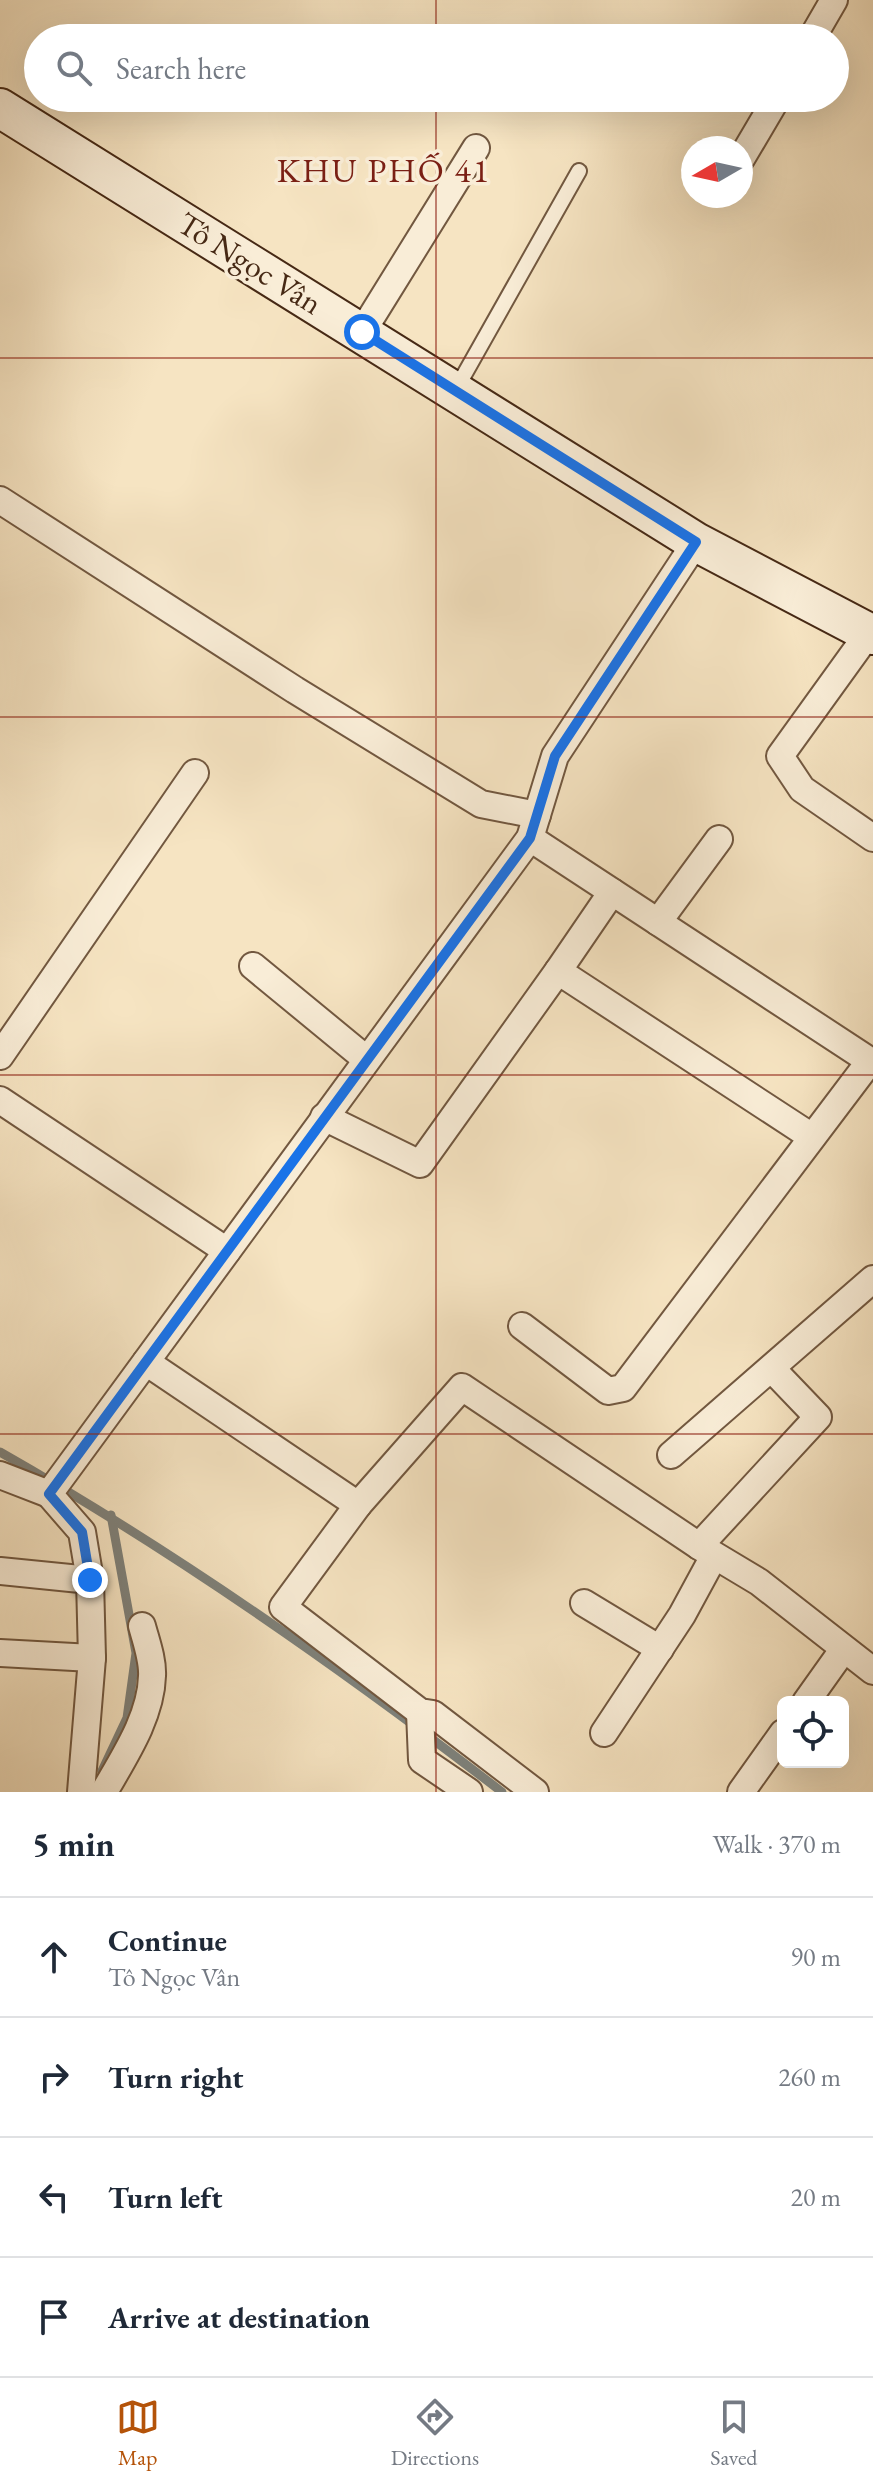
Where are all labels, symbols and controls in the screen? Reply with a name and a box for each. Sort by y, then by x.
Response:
search box [24,24,849,112]
icon: search [52,46,96,90]
text: Search here [116,49,246,88]
north arrow [681,136,753,208]
district label: KHU PHỐ 41 [277,148,491,192]
street label: Tô Ngọc Vân [170,202,330,324]
route start [344,314,380,350]
route end [72,1562,108,1598]
map controls [777,1696,849,1768]
button: locate [777,1696,849,1768]
text: 5 min [32,1822,115,1866]
text: Walk · 370 m [713,1827,841,1861]
text: Continue [108,1921,227,1960]
icon: ahead [32,1935,76,1979]
text: 90 m [791,1940,841,1974]
text: Tô Ngọc Vân [108,1960,240,1994]
icon: right [32,2055,76,2099]
text: Turn right [108,2058,244,2097]
text: 260 m [778,2060,841,2094]
icon: left [32,2175,76,2219]
text: Turn left [108,2178,222,2217]
text: 20 m [791,2180,841,2214]
icon: arrive [32,2295,76,2339]
text: Arrive at destination [108,2298,370,2337]
tab: Map [116,2395,160,2472]
tab: Directions [391,2395,479,2472]
tab: Saved [710,2395,757,2472]

